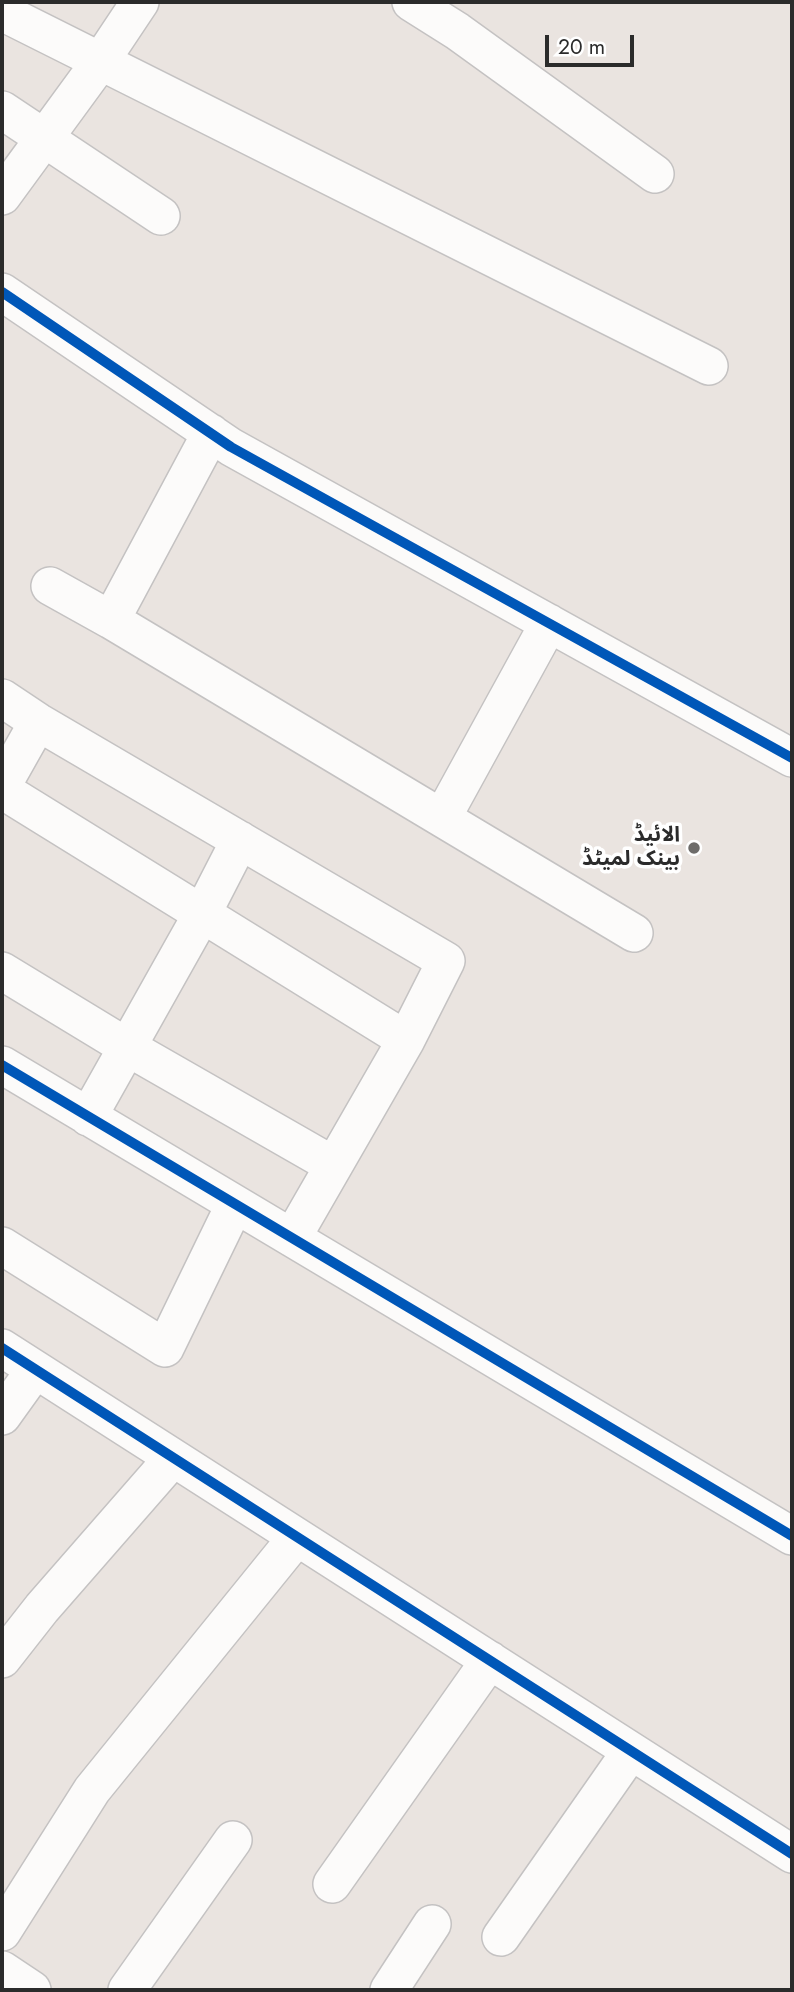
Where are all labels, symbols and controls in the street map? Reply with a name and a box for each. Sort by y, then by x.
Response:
scale bar [549,21,638,65]
text: 20 m [558,32,605,62]
place label: الائیڈ بینک لمیٹڈ [582,823,680,873]
marker: الائیڈ بینک لمیٹڈ [686,840,702,856]

